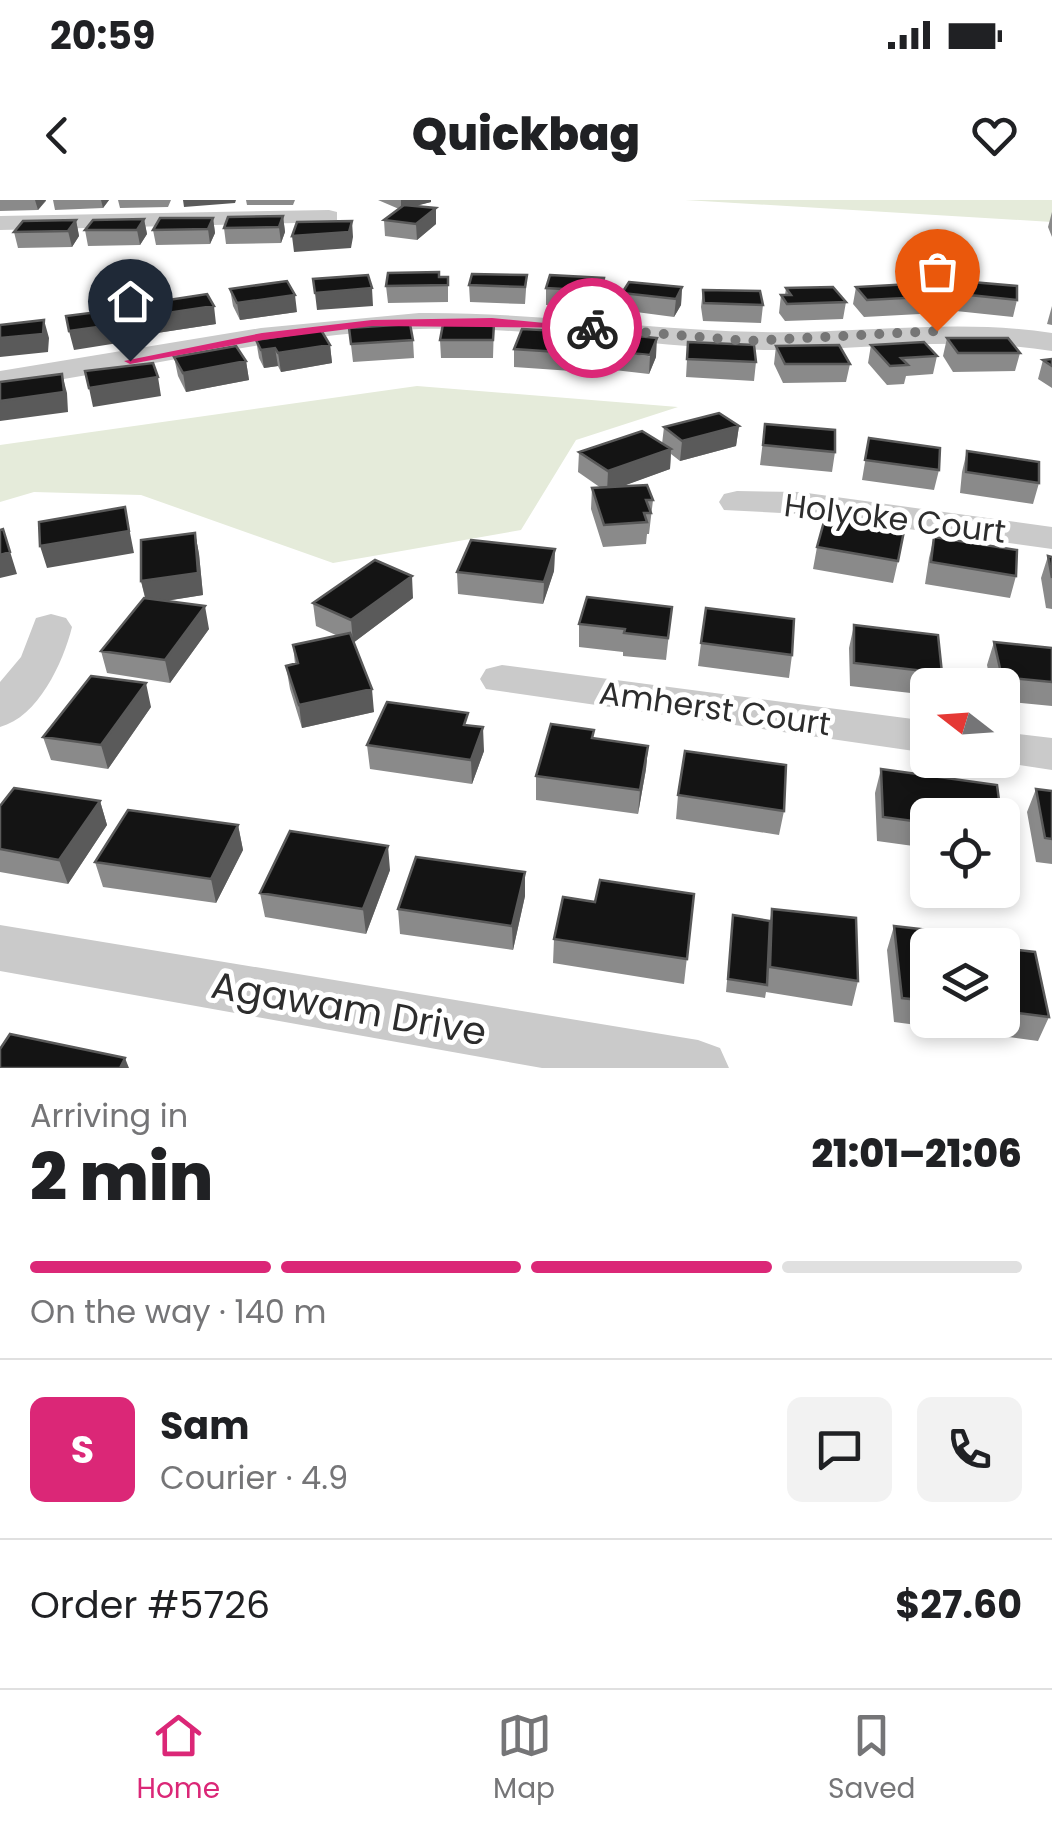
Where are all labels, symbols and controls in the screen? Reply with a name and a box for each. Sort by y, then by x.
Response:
text: 20:59 [50,9,155,62]
text: Quickbag [412,103,640,166]
icon: back [30,108,85,163]
icon: heart [967,108,1022,163]
pin [895,229,980,332]
icon: bag [910,244,965,299]
pin [88,259,173,362]
icon: home [103,274,158,329]
courier [542,278,642,378]
icon: bike [565,301,620,356]
street label: Holyoke Court [782,482,1008,554]
north arrow [910,668,1020,778]
map controls [910,668,1020,1038]
street label: Amherst Court [597,670,833,746]
button: locate [910,798,1020,908]
button: layers [910,928,1020,1038]
street label: Agawam Drive [207,958,491,1058]
text: Arriving in [30,1093,188,1138]
text: 21:01–21:06 [811,1127,1022,1180]
text: 2 min [30,1132,213,1223]
text: On the way · 140 m [30,1289,326,1334]
button: chat [787,1397,892,1502]
button: phone [917,1397,1022,1502]
text: Sam [160,1399,249,1452]
text: S [71,1423,94,1476]
text: Courier · 4.9 [160,1455,348,1500]
text: Order #5726 [30,1578,270,1631]
text: $27.60 [895,1578,1022,1631]
tab: Home [137,1708,220,1810]
tab: Map [493,1708,555,1810]
tab: Saved [828,1708,915,1810]

